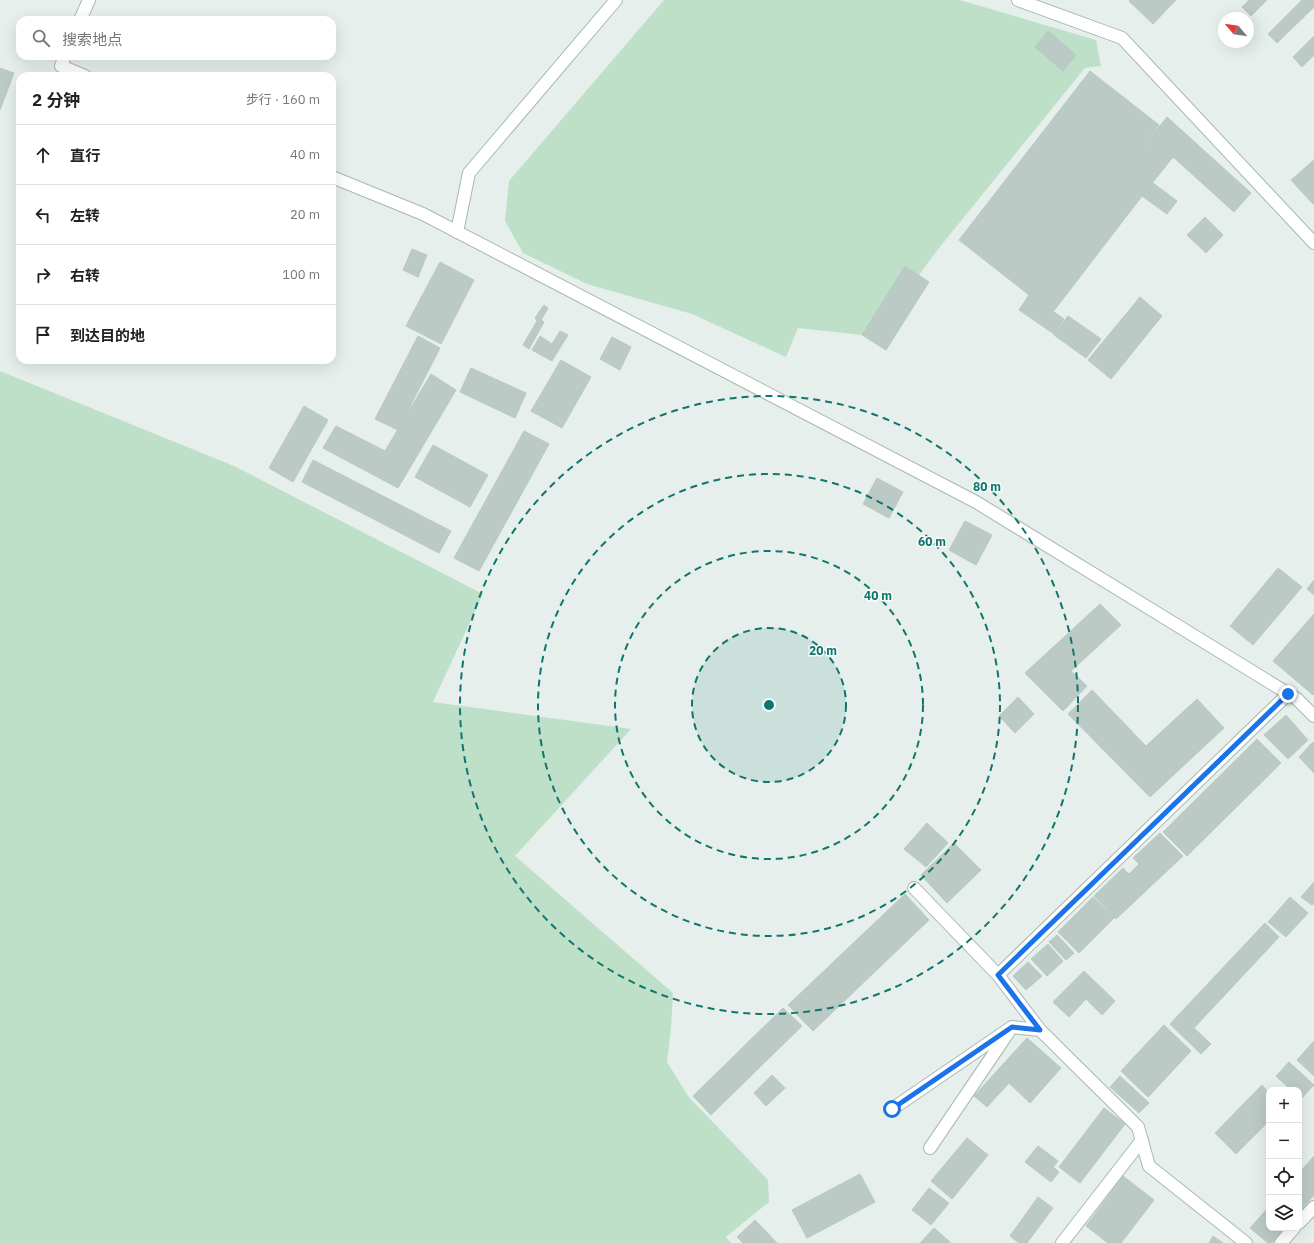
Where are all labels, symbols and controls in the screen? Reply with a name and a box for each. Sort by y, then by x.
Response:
north arrow [1218,12,1254,48]
search box [16,16,336,60]
icon: search [30,27,52,49]
text: 搜索地点 [62,30,122,49]
text: 2 分钟 [32,89,80,111]
text: 步行 · 160 m [246,91,320,108]
icon: ahead [32,144,54,166]
text: 直行 [70,146,100,165]
text: 40 m [290,146,320,163]
icon: left [32,204,54,226]
text: 左转 [70,206,100,225]
text: 20 m [290,206,320,223]
icon: right [32,264,54,286]
text: 右转 [70,266,100,285]
text: 100 m [282,266,320,283]
icon: arrive [32,324,54,346]
text: 到达目的地 [70,326,145,345]
text: 80 m [973,479,1001,494]
text: 60 m [918,534,946,549]
text: 40 m [864,588,892,603]
text: 20 m [809,643,837,658]
route end [1279,685,1297,703]
centre of rings [762,698,776,712]
map controls [1266,1087,1302,1231]
button: + [1266,1087,1302,1123]
route start [883,1100,901,1118]
button: − [1266,1123,1302,1159]
button: locate [1266,1159,1302,1195]
button: layers [1266,1195,1302,1231]

